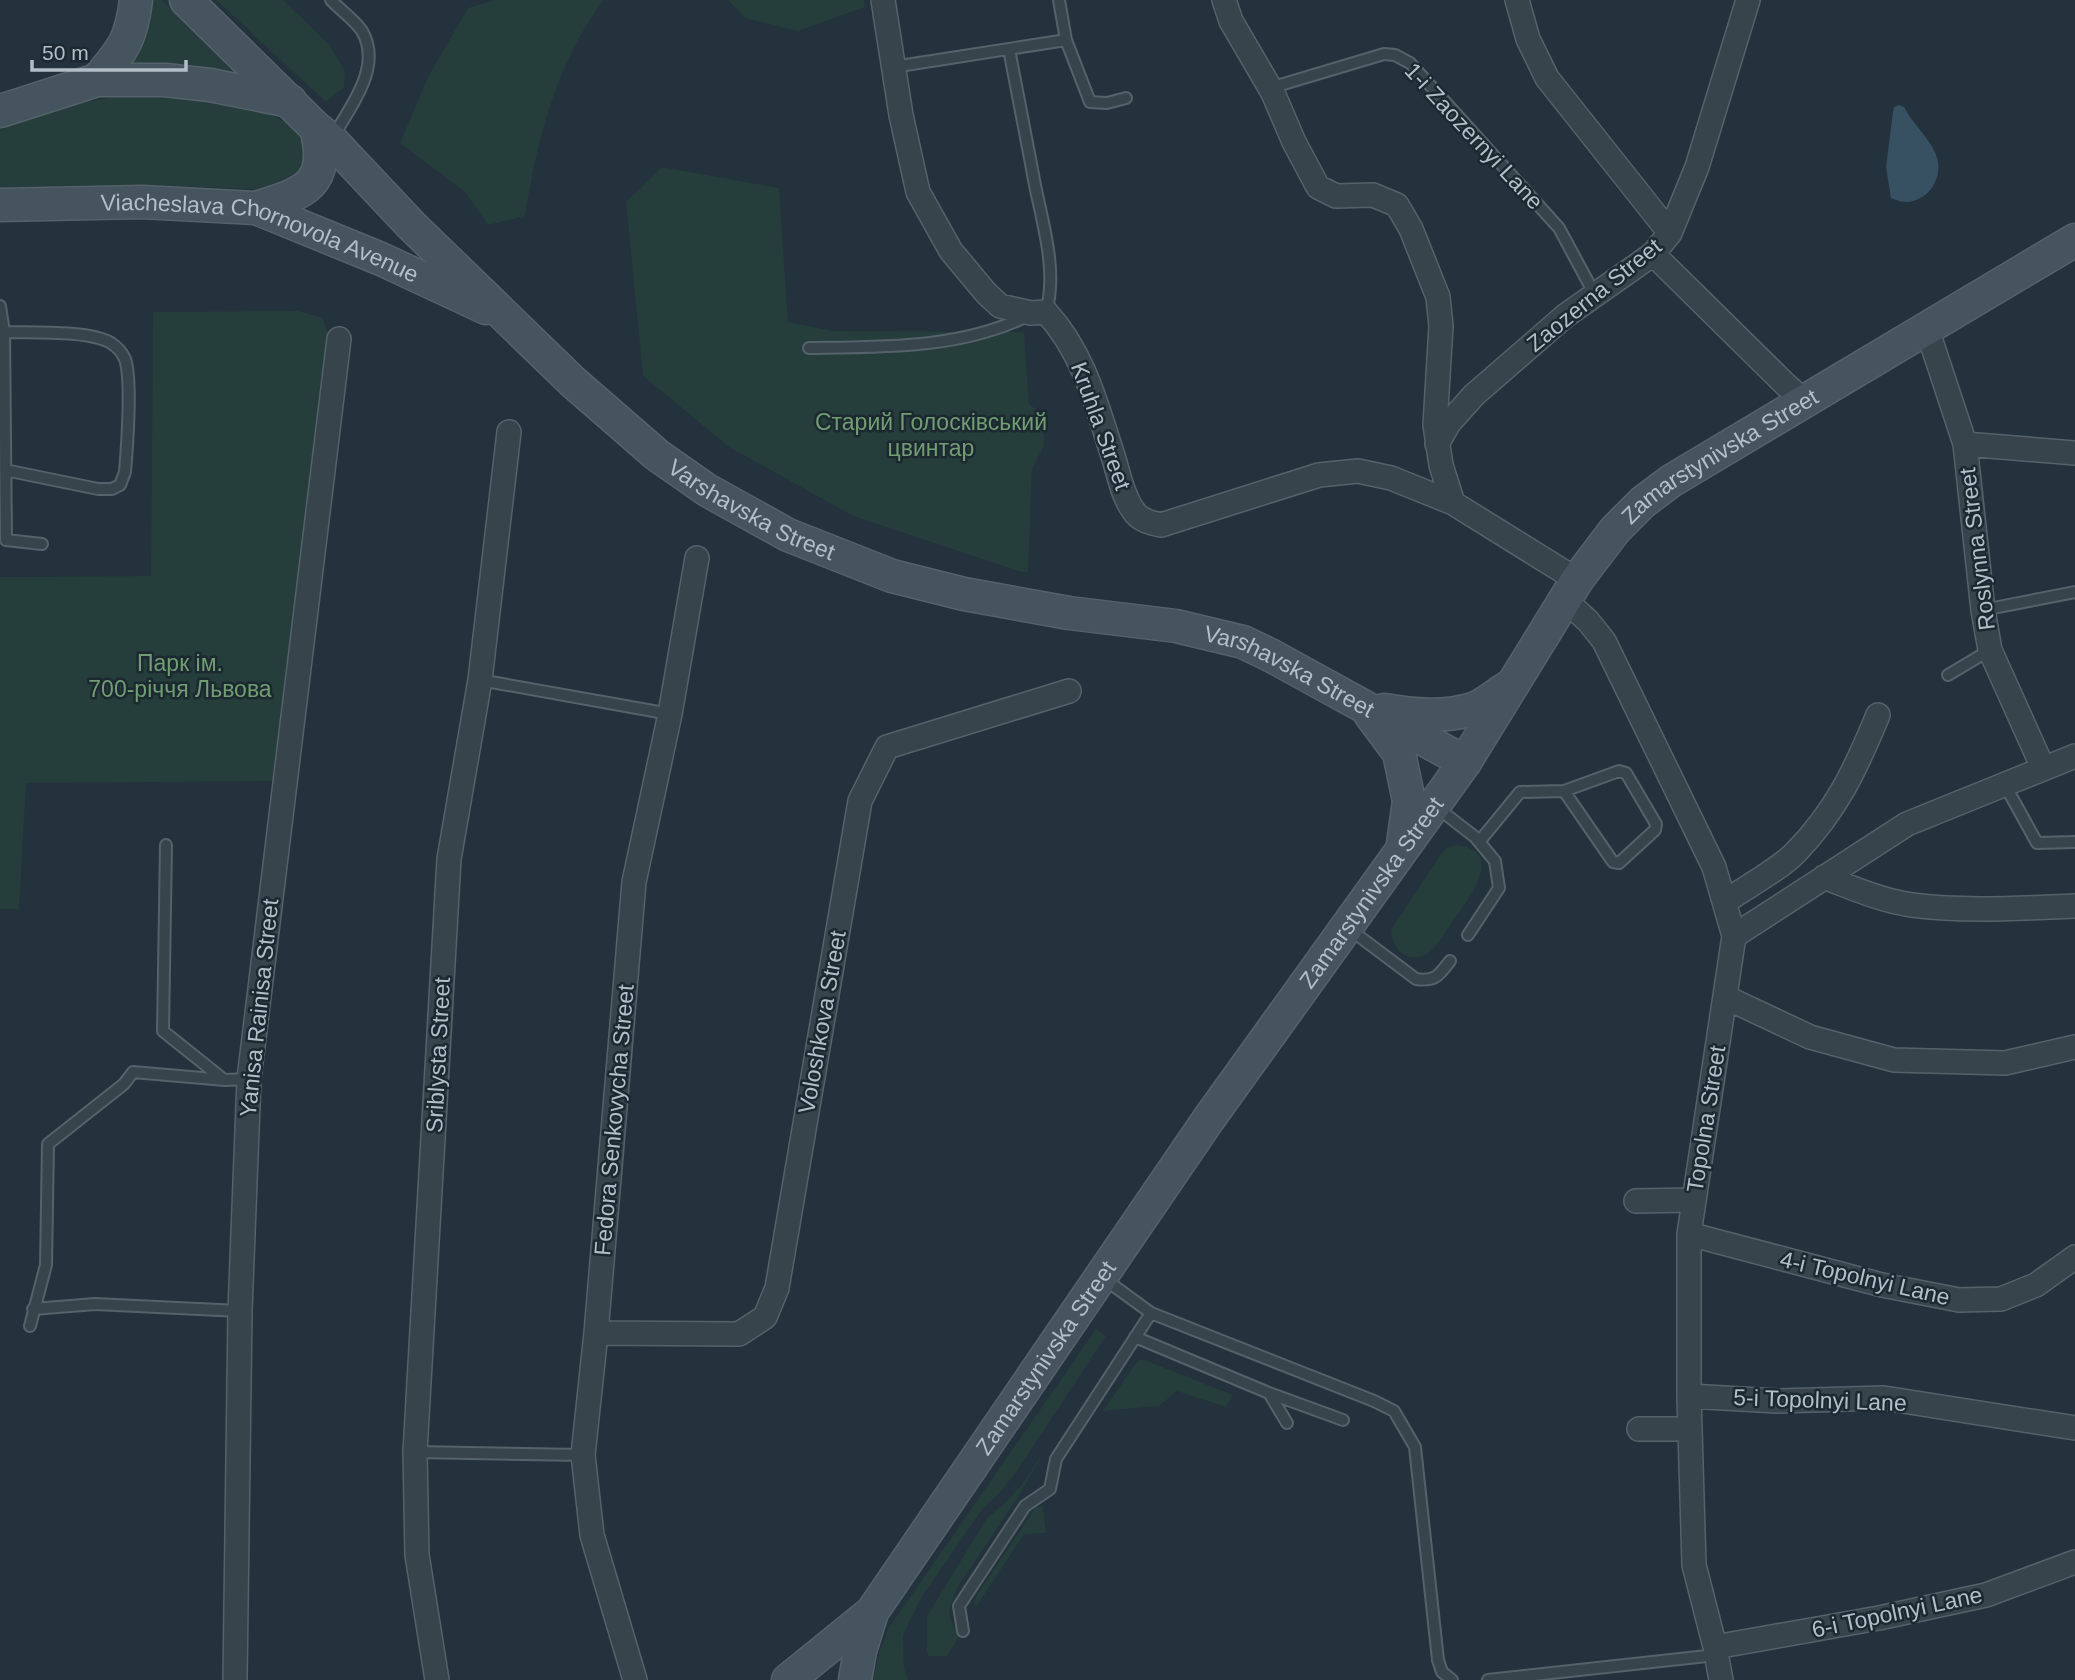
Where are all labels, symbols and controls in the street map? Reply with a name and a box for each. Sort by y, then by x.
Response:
scale bar [32,28,186,72]
text: 50 m [42,41,89,64]
street label: 1-i Zaozernyi Lane [1400,57,1548,215]
street label: Viacheslava Chornovola Avenue [100,189,423,288]
street label: Zaozerna Street [1522,233,1667,357]
street label: Kruhla Street [1066,358,1136,494]
street label: Zamarstynivska Street [1616,383,1823,529]
park label: Старий Голосківський цвинтар [815,409,1047,461]
street label: Varshavska Street [663,454,839,565]
street label: Roslynna Street [1954,466,2000,632]
street label: Varshavska Street [1202,620,1379,723]
park label: Парк ім. 700-річчя Львова [88,650,272,702]
street label: Zamarstynivska Street [1294,791,1449,993]
street label: Yanisa Rainisa Street [235,897,283,1118]
street label: Voloshkova Street [793,928,851,1116]
street label: Sriblysta Street [421,976,455,1134]
street label: Fedora Senkovycha Street [589,983,639,1257]
street label: Topolna Street [1682,1043,1731,1194]
street label: 4-i Topolnyi Lane [1778,1246,1952,1310]
street label: Zamarstynivska Street [970,1255,1121,1460]
street label: 5-i Topolnyi Lane [1733,1384,1907,1416]
street label: 6-i Topolnyi Lane [1809,1581,1985,1643]

